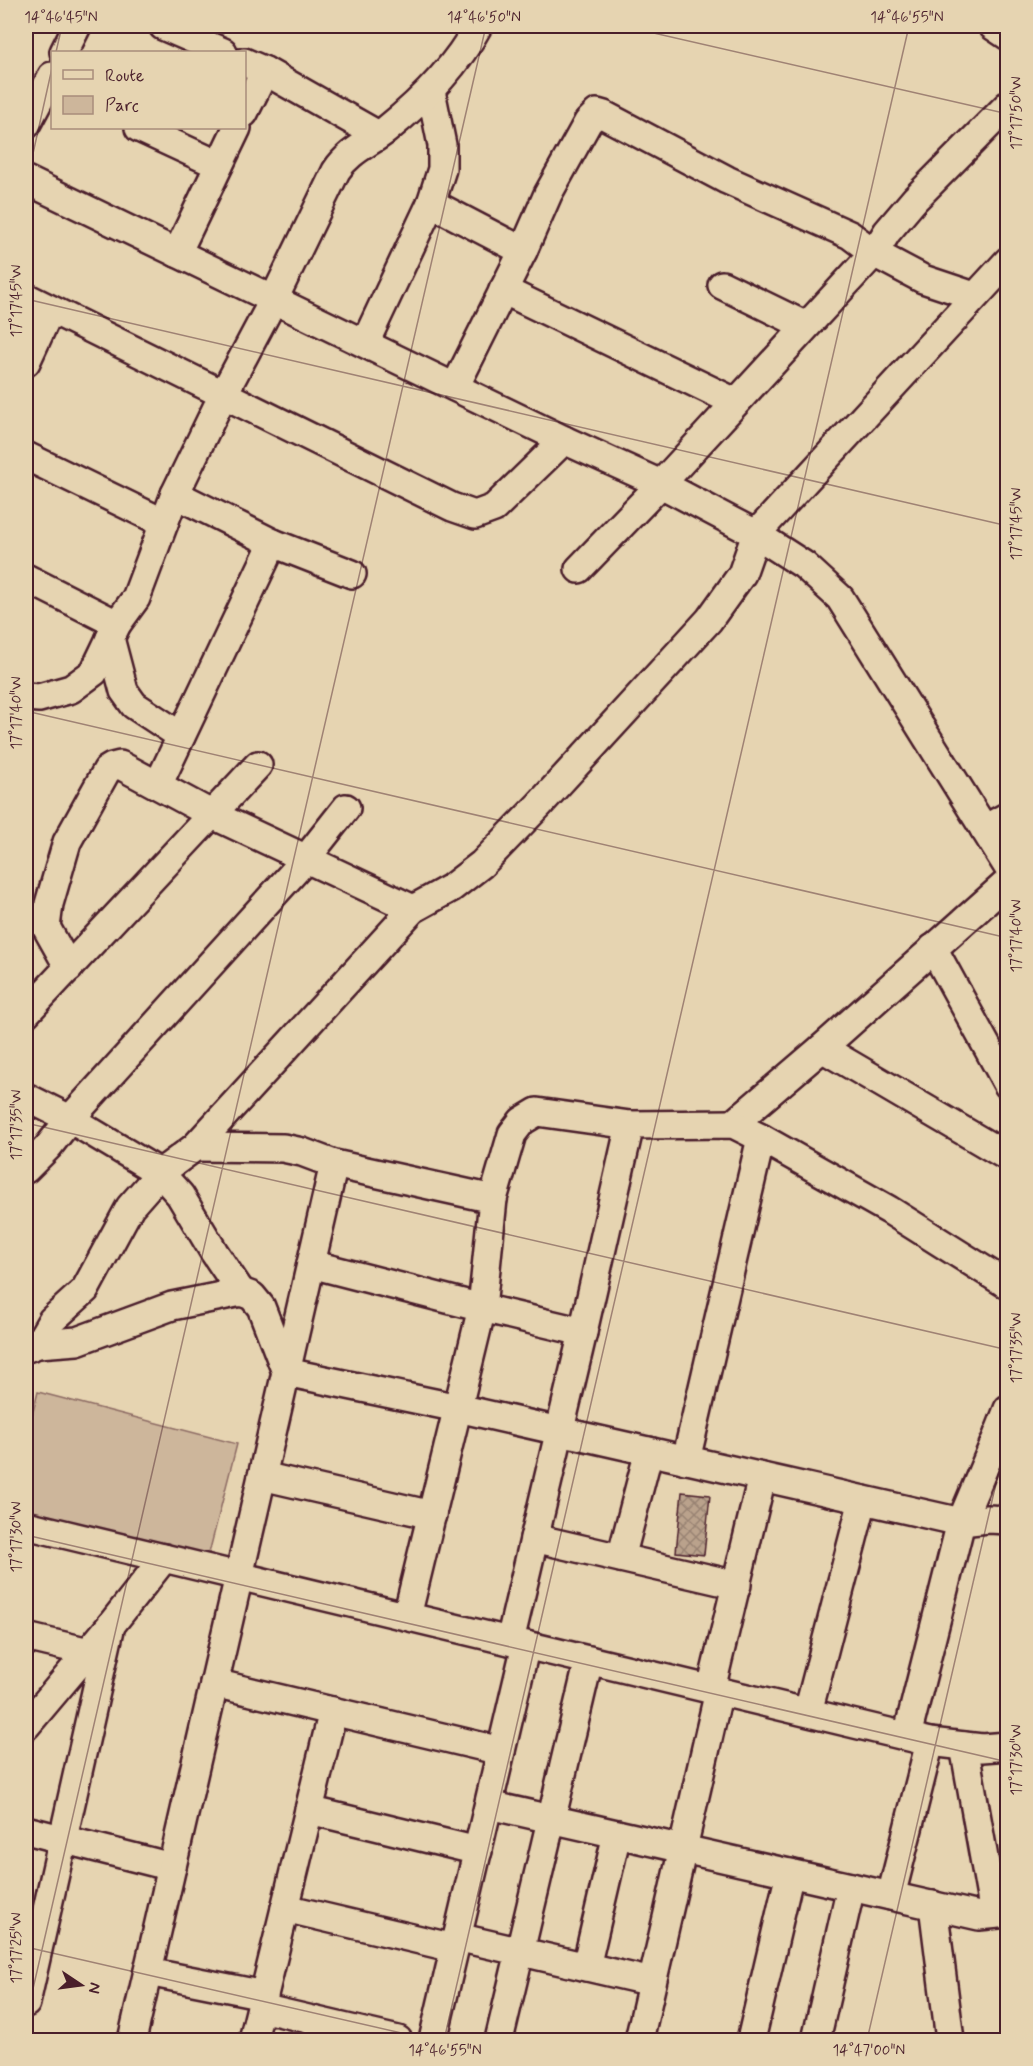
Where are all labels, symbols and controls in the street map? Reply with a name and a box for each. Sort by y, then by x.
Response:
text: 14°46'45"N [24,8,98,28]
text: 14°46'50"N [447,8,521,28]
text: 14°46'55"N [870,8,944,28]
legend [51,51,246,129]
text: Route [105,64,144,88]
text: 17°17'50"W [1007,76,1027,150]
text: Parc [105,94,139,118]
text: 17°17'45"W [7,265,27,337]
text: 17°17'45"W [1007,488,1027,560]
text: 17°17'40"W [7,676,27,750]
text: 17°17'40"W [1007,899,1027,973]
text: 17°17'35"W [7,1090,27,1160]
text: 17°17'35"W [1007,1313,1027,1383]
text: 17°17'30"W [7,1501,27,1573]
text: 17°17'30"W [1007,1724,1027,1796]
text: 17°17'25"W [7,1912,27,1984]
north arrow [51,1955,111,2015]
text: N [83,1980,106,1996]
text: 14°46'55"N [408,2041,482,2061]
text: 14°47'00"N [833,2041,905,2061]

